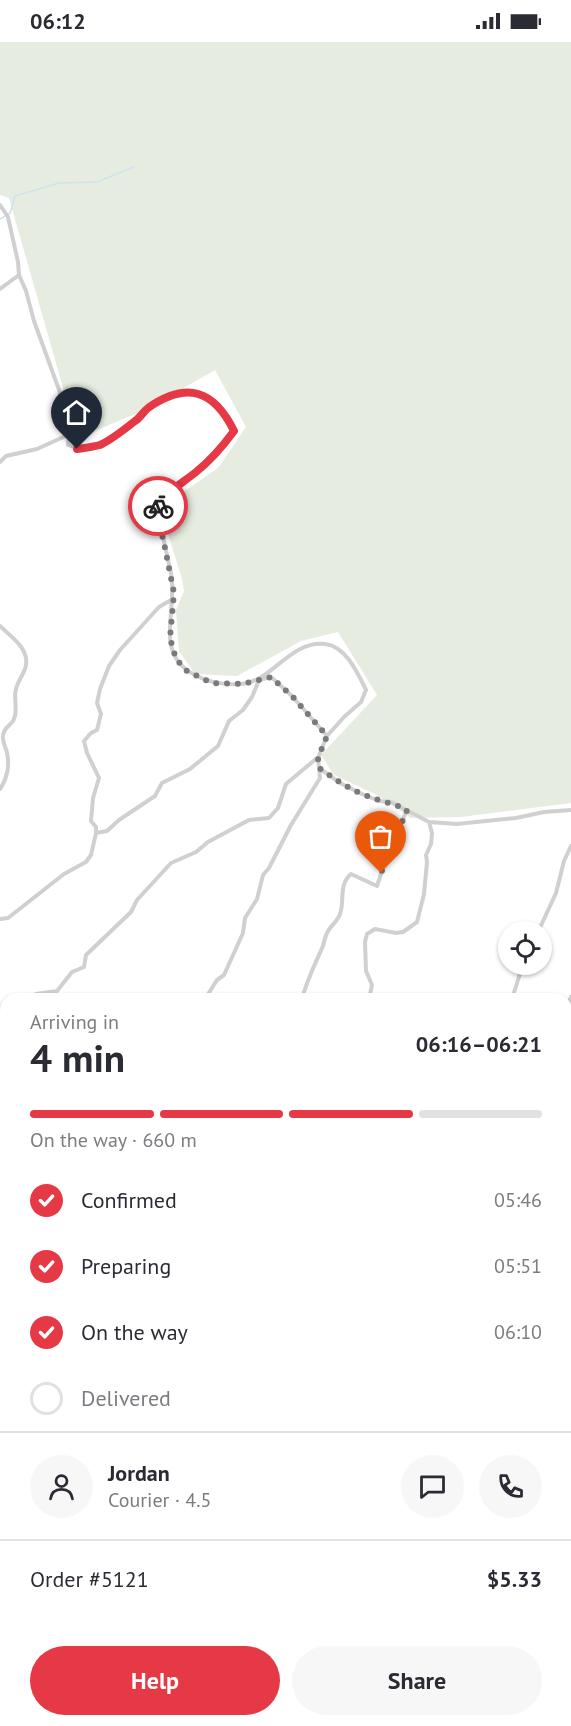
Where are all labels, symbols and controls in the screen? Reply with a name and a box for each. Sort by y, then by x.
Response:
text: 06:12 [30,7,86,35]
pin [51,387,102,449]
icon: home [60,396,93,429]
courier [128,476,188,536]
icon: bike [142,490,175,523]
pin [355,811,406,873]
icon: bag [364,820,397,853]
map controls [498,921,552,975]
button: locate [498,921,552,975]
text: Arriving in [30,1009,119,1035]
text: 06:16–06:21 [416,1030,542,1058]
text: 4 min [30,1032,125,1083]
text: On the way · 660 m [30,1127,197,1153]
icon: check [30,1184,63,1217]
text: Confirmed [81,1186,177,1214]
text: 05:46 [494,1187,542,1213]
icon: check [30,1250,63,1283]
text: Preparing [81,1252,171,1280]
text: 05:51 [494,1253,542,1279]
icon: check [30,1316,63,1349]
text: On the way [81,1318,188,1346]
text: 06:10 [494,1319,542,1345]
text: Delivered [81,1384,171,1412]
button: person [30,1455,93,1518]
button: chat [401,1455,464,1518]
button: phone [479,1455,542,1518]
text: Jordan [108,1459,170,1487]
text: Courier · 4.5 [108,1487,211,1513]
text: Order #5121 [30,1565,149,1593]
text: $5.33 [487,1565,542,1593]
button: Help [30,1646,280,1715]
button: Share [292,1646,542,1715]

